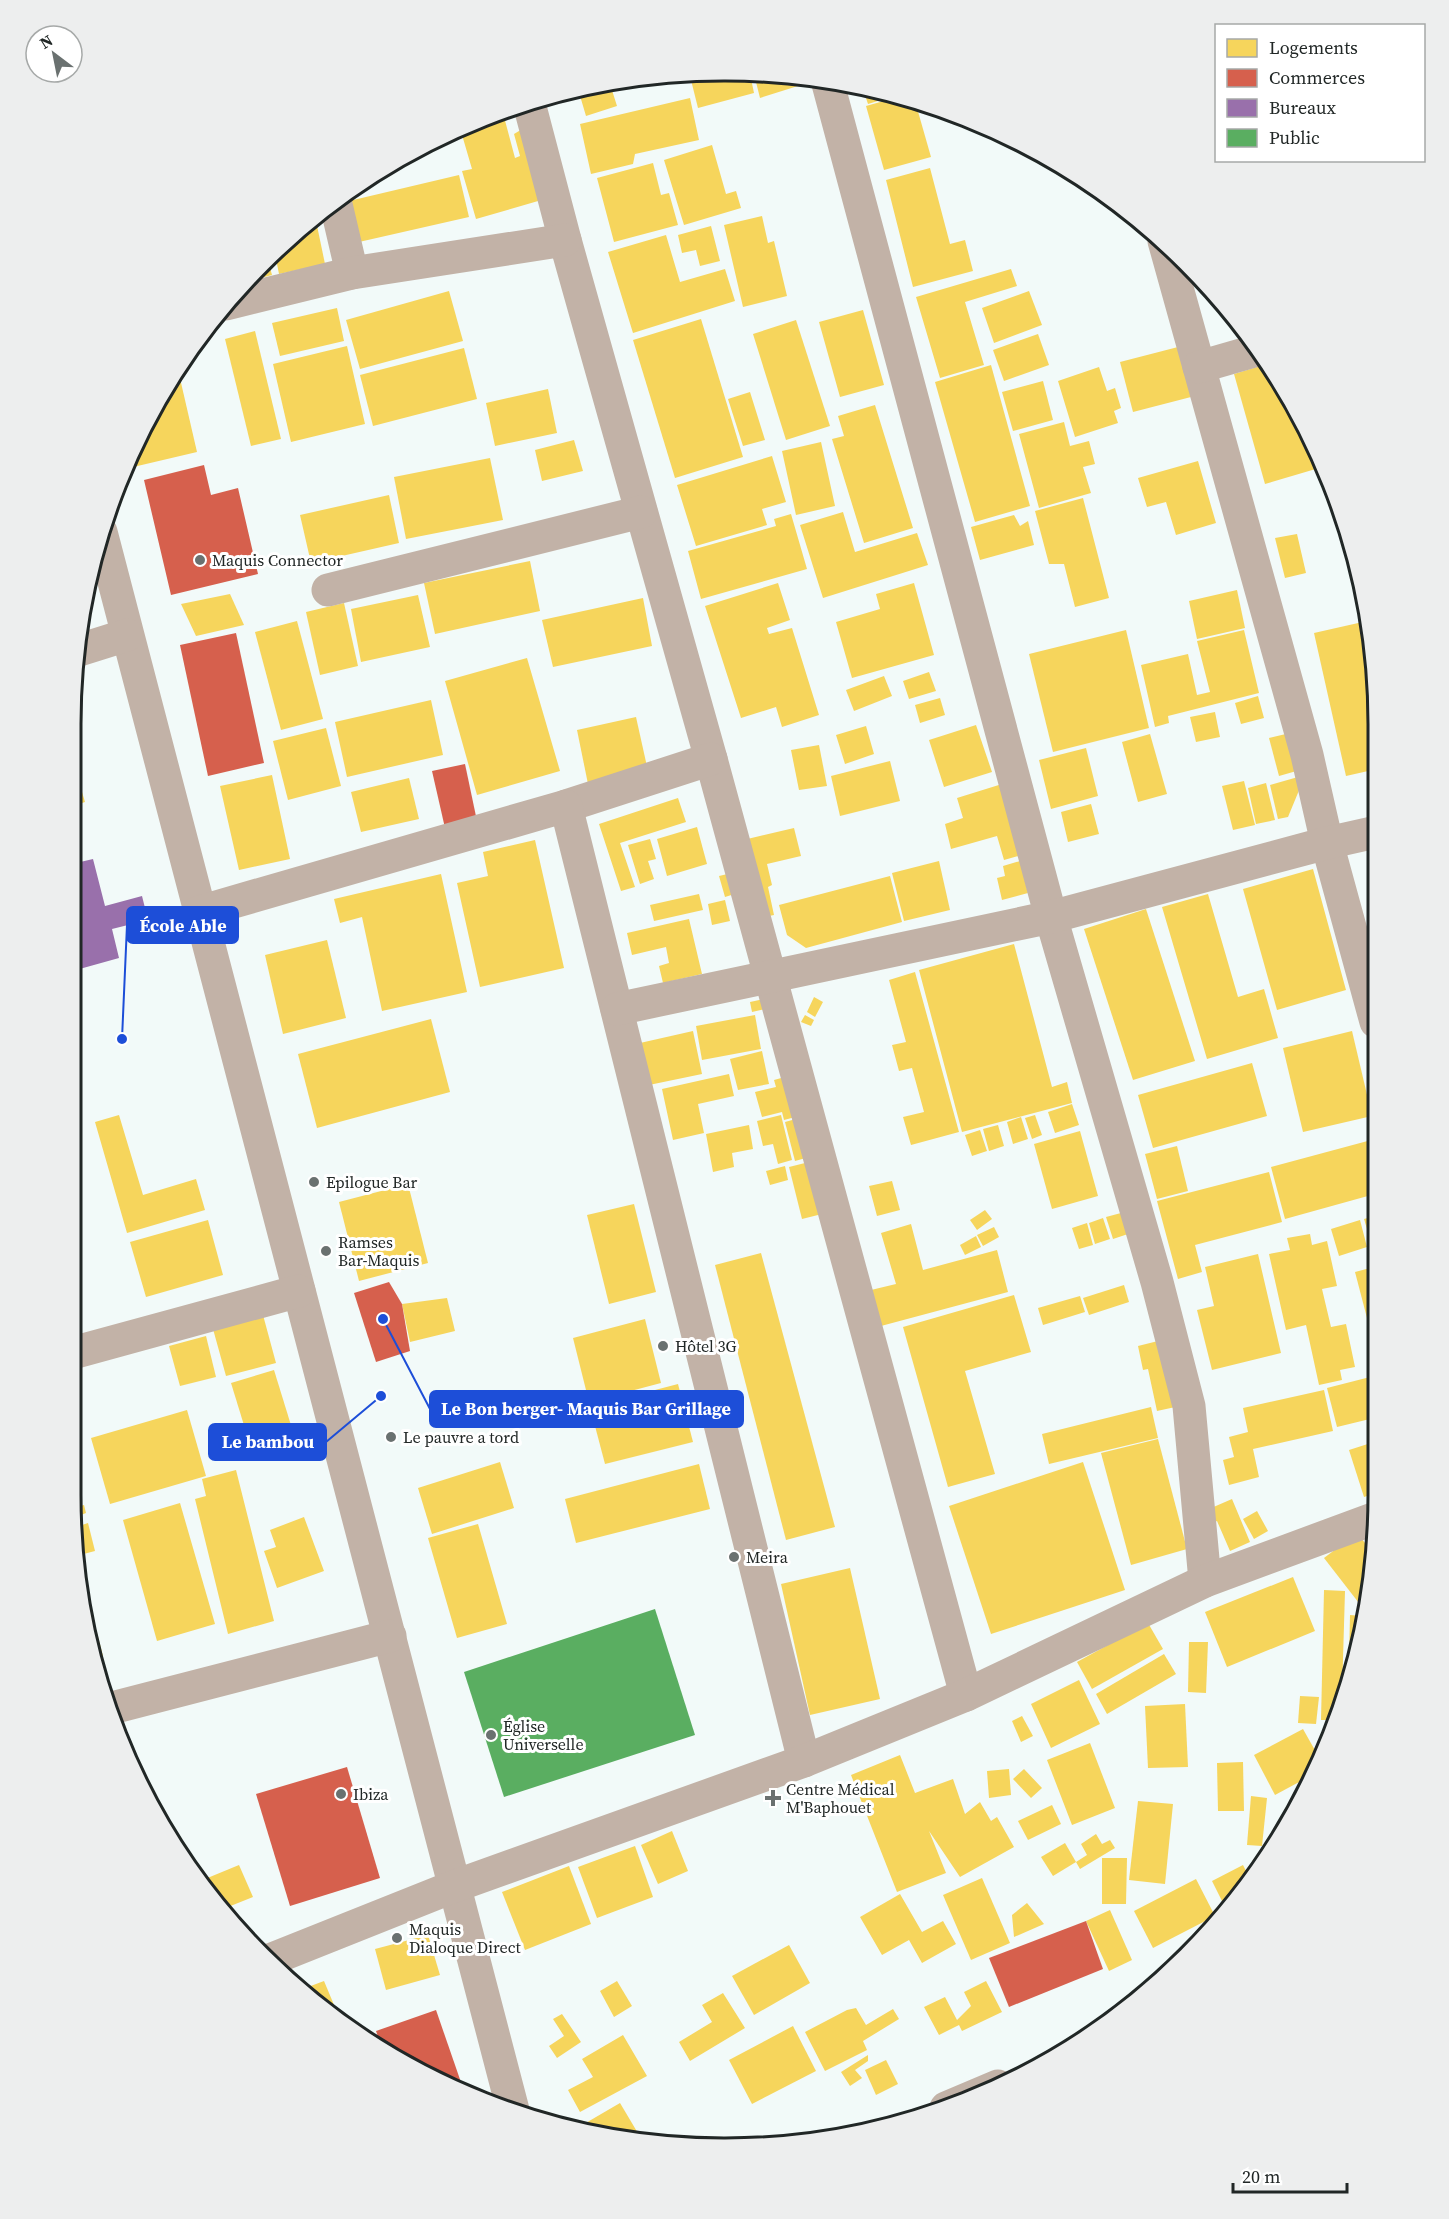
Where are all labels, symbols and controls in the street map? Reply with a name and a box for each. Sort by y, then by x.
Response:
north arrow [24,24,84,84]
legend [1215,24,1425,162]
text: N [35,29,57,54]
text: Logements [1269,35,1358,60]
text: Commerces [1269,65,1365,90]
text: Bureaux [1269,95,1337,120]
text: Public [1269,125,1320,150]
place label: Maquis Connector [212,549,343,571]
marker: Maquis Connector [193,553,207,567]
callout: École Able [127,907,238,943]
text: École Able [139,913,227,938]
place label: Epilogue Bar [326,1171,417,1193]
marker: Epilogue Bar [307,1175,321,1189]
place label: Ramses Bar-Maquis [338,1231,420,1271]
marker: Ramses Bar-Maquis [319,1244,333,1258]
place label: Hôtel 3G [675,1335,737,1357]
marker: Hôtel 3G [656,1339,670,1353]
callout: Le Bon berger- Maquis Bar Grillage [430,1391,743,1427]
text: Le Bon berger- Maquis Bar Grillage [441,1396,731,1421]
callout: Le bambou [209,1424,326,1460]
place label: Le pauvre a tord [403,1426,519,1448]
text: Le bambou [222,1429,314,1454]
marker: Le pauvre a tord [384,1430,398,1444]
place label: Meira [746,1546,789,1568]
marker: Meira [727,1550,741,1564]
place label: Église Universelle [503,1715,584,1755]
marker: Église Universelle [484,1728,498,1742]
place label: Centre Médical M'Baphouet [786,1778,895,1818]
place label: Ibiza [353,1783,389,1805]
marker: Ibiza [334,1787,348,1801]
marker: Centre Médical M'Baphouet [764,1789,782,1807]
place label: Maquis Dialoque Direct [409,1918,521,1958]
marker: Maquis Dialoque Direct [390,1931,404,1945]
scale bar [1233,2156,1347,2194]
text: 20 m [1242,2164,1280,2189]

